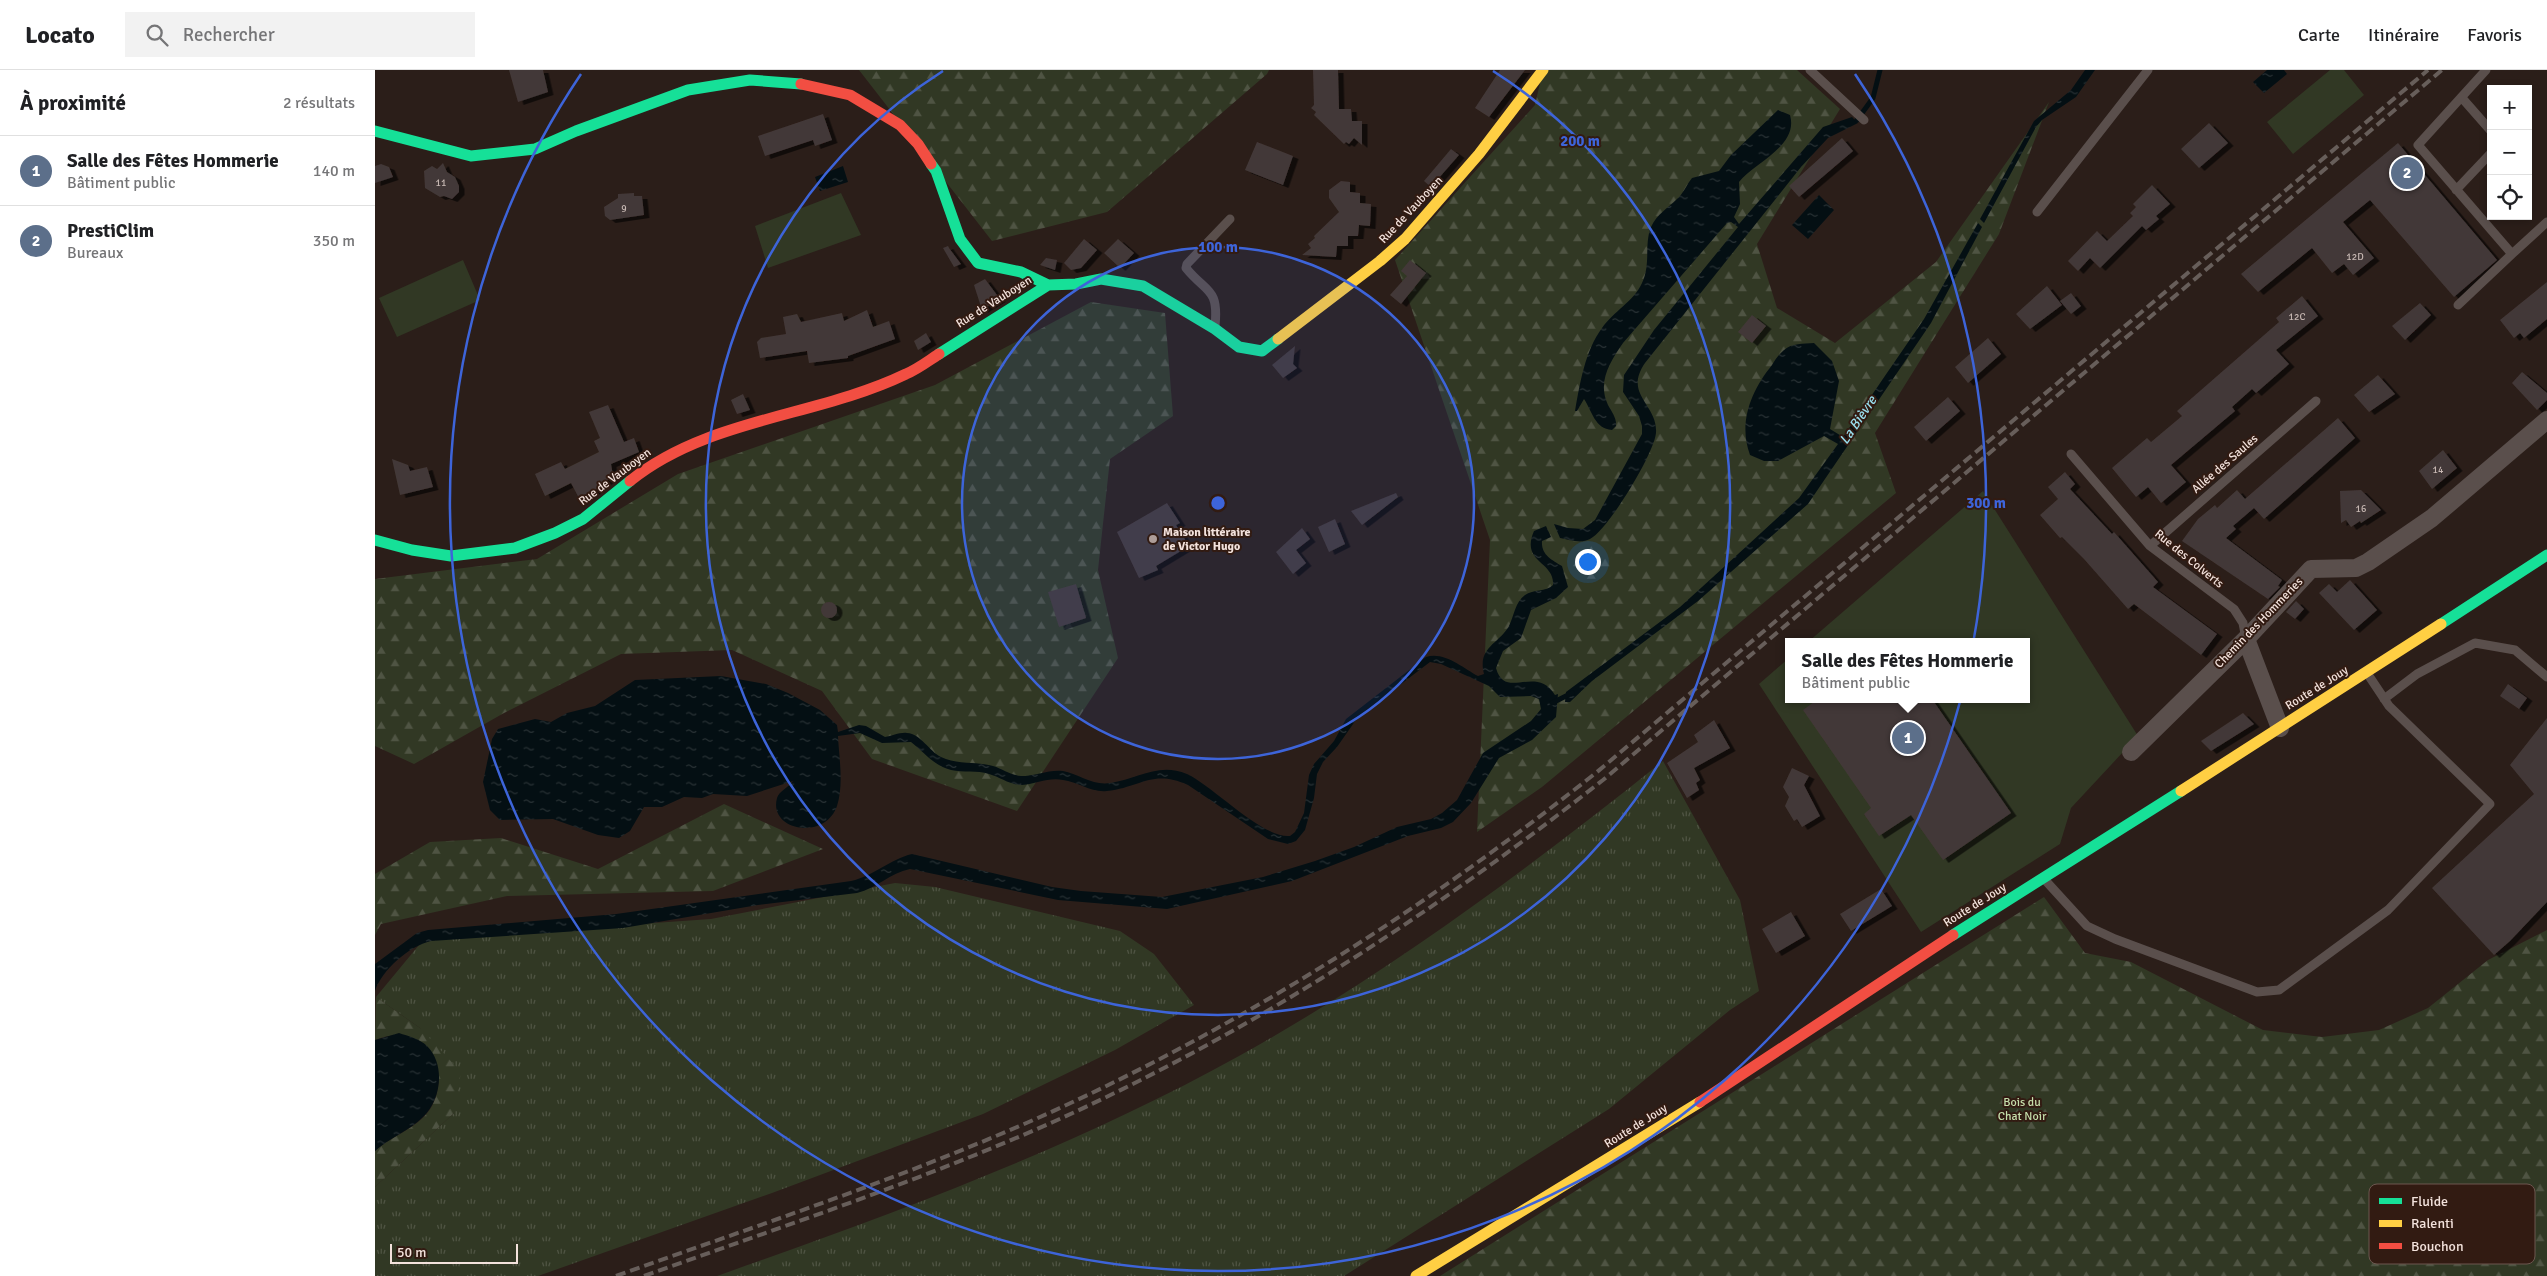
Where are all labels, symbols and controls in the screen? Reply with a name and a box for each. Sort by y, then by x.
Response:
search box [125,12,475,57]
text: Locato [25,20,95,50]
icon: search [143,21,171,49]
text: Rechercher [183,23,275,47]
text: Carte [2298,24,2340,46]
text: Itinéraire [2368,24,2439,46]
text: Favoris [2467,24,2522,46]
map controls [2487,85,2532,220]
button: + [2487,85,2532,130]
text: À proximité [20,90,126,116]
text: 2 résultats [283,93,355,113]
button: − [2487,130,2532,175]
text: 200 m [1560,132,1600,150]
text: Salle des Fêtes Hommerie [67,149,279,173]
pin: 2 [2391,154,2423,192]
text: 1 [32,161,40,181]
text: 140 m [313,161,355,181]
text: Bâtiment public [67,173,175,193]
street label: Rue de Vauboyen [1376,173,1446,247]
button: locate [2487,175,2532,220]
house number: 11 [436,177,446,189]
house number: 9 [621,203,627,215]
text: PrestiClim [67,219,154,243]
text: 2 [32,231,40,251]
text: 350 m [313,231,355,251]
text: 100 m [1198,238,1238,256]
text: Bureaux [67,243,123,263]
house number: 12D [2346,251,2364,263]
street label: Rue de Vauboyen [953,273,1035,331]
house number: 12C [2289,311,2305,323]
water label: La Bièvre [1836,392,1881,447]
street label: Allée des Saules [2189,431,2261,497]
street label: Rue de Vauboyen [576,445,654,509]
house number: 14 [2433,464,2444,476]
centre of rings [1209,494,1227,512]
text: 300 m [1966,494,2006,512]
house number: 16 [2356,503,2366,515]
place label: Maison littéraire de Victor Hugo [1163,525,1251,554]
street label: Rue des Colverts [2151,527,2227,591]
marker: Maison littéraire de Victor Hugo [1147,533,1159,545]
your location [1575,549,1601,575]
street label: Chemin des Hommeries [2212,574,2306,672]
popup [1785,638,2030,703]
text: Salle des Fêtes Hommerie [1802,649,2013,673]
street label: Route de Jouy [2283,663,2352,713]
text: Bâtiment public [1802,673,1910,693]
pin: 1 [1892,719,1924,757]
street label: Route de Jouy [1941,880,2010,930]
park label: Bois du Chat Noir [1998,1095,2047,1124]
street label: Route de Jouy [1602,1101,1671,1151]
legend [2369,1184,2535,1264]
text: Fluide [2411,1193,2448,1210]
text: Ralenti [2411,1215,2454,1232]
text: Bouchon [2411,1238,2464,1255]
scale bar [390,1241,517,1264]
text: 50 m [397,1244,426,1261]

